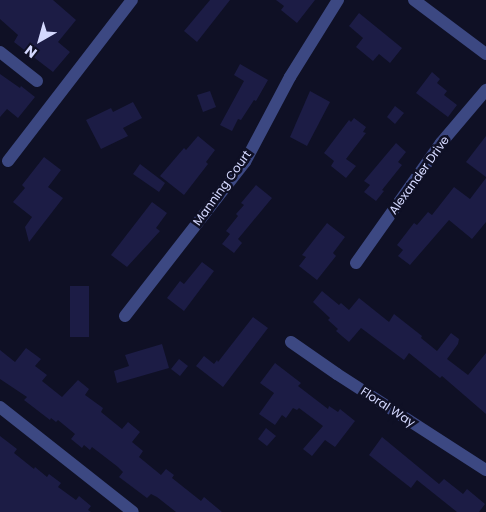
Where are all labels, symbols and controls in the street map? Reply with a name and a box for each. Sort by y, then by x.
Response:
north arrow [15,15,65,65]
text: N [20,41,41,63]
street label: Alexander Drive [386,133,452,217]
street label: Manning Court [190,148,254,228]
street label: Floral Way [358,384,418,430]

